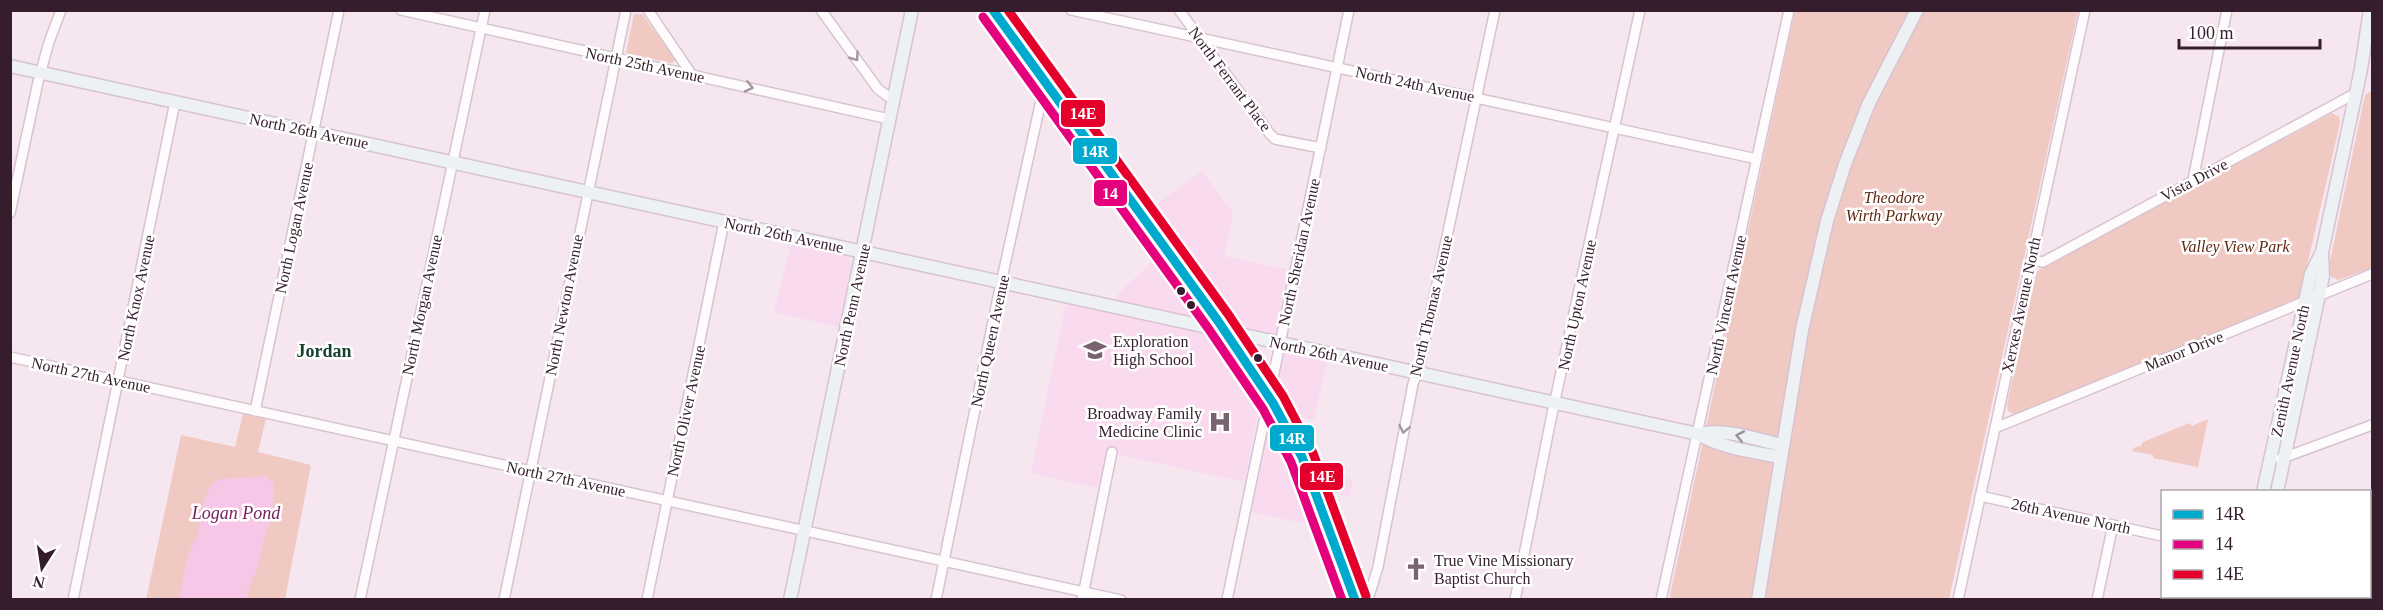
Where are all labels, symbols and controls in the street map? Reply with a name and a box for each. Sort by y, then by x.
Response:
scale bar [2179,12,2320,50]
street label: North Ferrant Place [1185,23,1275,135]
text: 100 m [2188,23,2234,43]
street label: North 25th Avenue [584,44,706,86]
one-way arrow [848,51,859,62]
street label: North 24th Avenue [1354,63,1476,105]
one-way arrow [744,80,754,93]
line badge: 14E [1060,99,1106,128]
text: 14E [1070,105,1096,122]
street label: North 26th Avenue [248,110,370,152]
line badge: 14R [1072,137,1118,165]
text: 14R [1081,143,1109,160]
street label: Vista Drive [2158,155,2230,205]
street label: North Logan Avenue [272,161,317,295]
street label: North Sheridan Avenue [1275,177,1323,327]
line badge: 14 [1093,179,1128,207]
text: 14 [1102,185,1118,202]
park label: Theodore Wirth Parkway [1846,189,1943,225]
street label: North 26th Avenue [723,214,845,256]
street label: North Knox Avenue [114,233,158,363]
street label: North Morgan Avenue [399,233,446,377]
street label: North Newton Avenue [542,233,586,377]
street label: North Thomas Avenue [1406,234,1456,378]
street label: North Vincent Avenue [1703,234,1749,376]
street label: Xerxes Avenue North [1998,236,2044,374]
street label: North Upton Avenue [1555,238,1600,372]
park label: Valley View Park [2181,238,2290,256]
street label: North Penn Avenue [831,242,873,368]
street label: North Queen Avenue [968,273,1012,409]
unlabelled marker [1175,285,1187,297]
unlabelled marker [1185,299,1197,311]
street label: Zenith Avenue North [2268,303,2312,439]
street label: Manor Drive [2142,328,2226,374]
place label: Exploration High School [1113,333,1194,369]
street label: North 26th Avenue [1268,333,1390,375]
school or university icon: Exploration High School [1082,337,1108,363]
district label: Jordan [296,341,352,361]
street label: North Oliver Avenue [664,344,708,478]
unlabelled marker [1252,352,1264,364]
street label: North 27th Avenue [30,354,152,396]
place label: Broadway Family Medicine Clinic [1087,405,1202,440]
hospital icon: Broadway Family Medicine Clinic [1207,409,1233,435]
line badge: 14R [1269,424,1315,452]
one-way arrow [1398,424,1411,434]
text: 14R [1278,430,1306,447]
one-way arrow [1735,430,1745,443]
street label: North 27th Avenue [505,458,627,500]
line badge: 14E [1299,462,1344,491]
text: 14E [1309,468,1335,485]
legend [2161,490,2371,598]
street label: 26th Avenue North [2010,495,2132,537]
water label: Logan Pond [191,503,281,523]
text: 14R [2215,504,2245,524]
text: 14 [2215,534,2233,554]
north arrow [12,538,72,598]
place label: True Vine Missionary Baptist Church [1434,552,1574,588]
church icon: True Vine Missionary Baptist Church [1403,556,1429,582]
text: 14E [2215,564,2244,584]
text: N [31,573,46,592]

